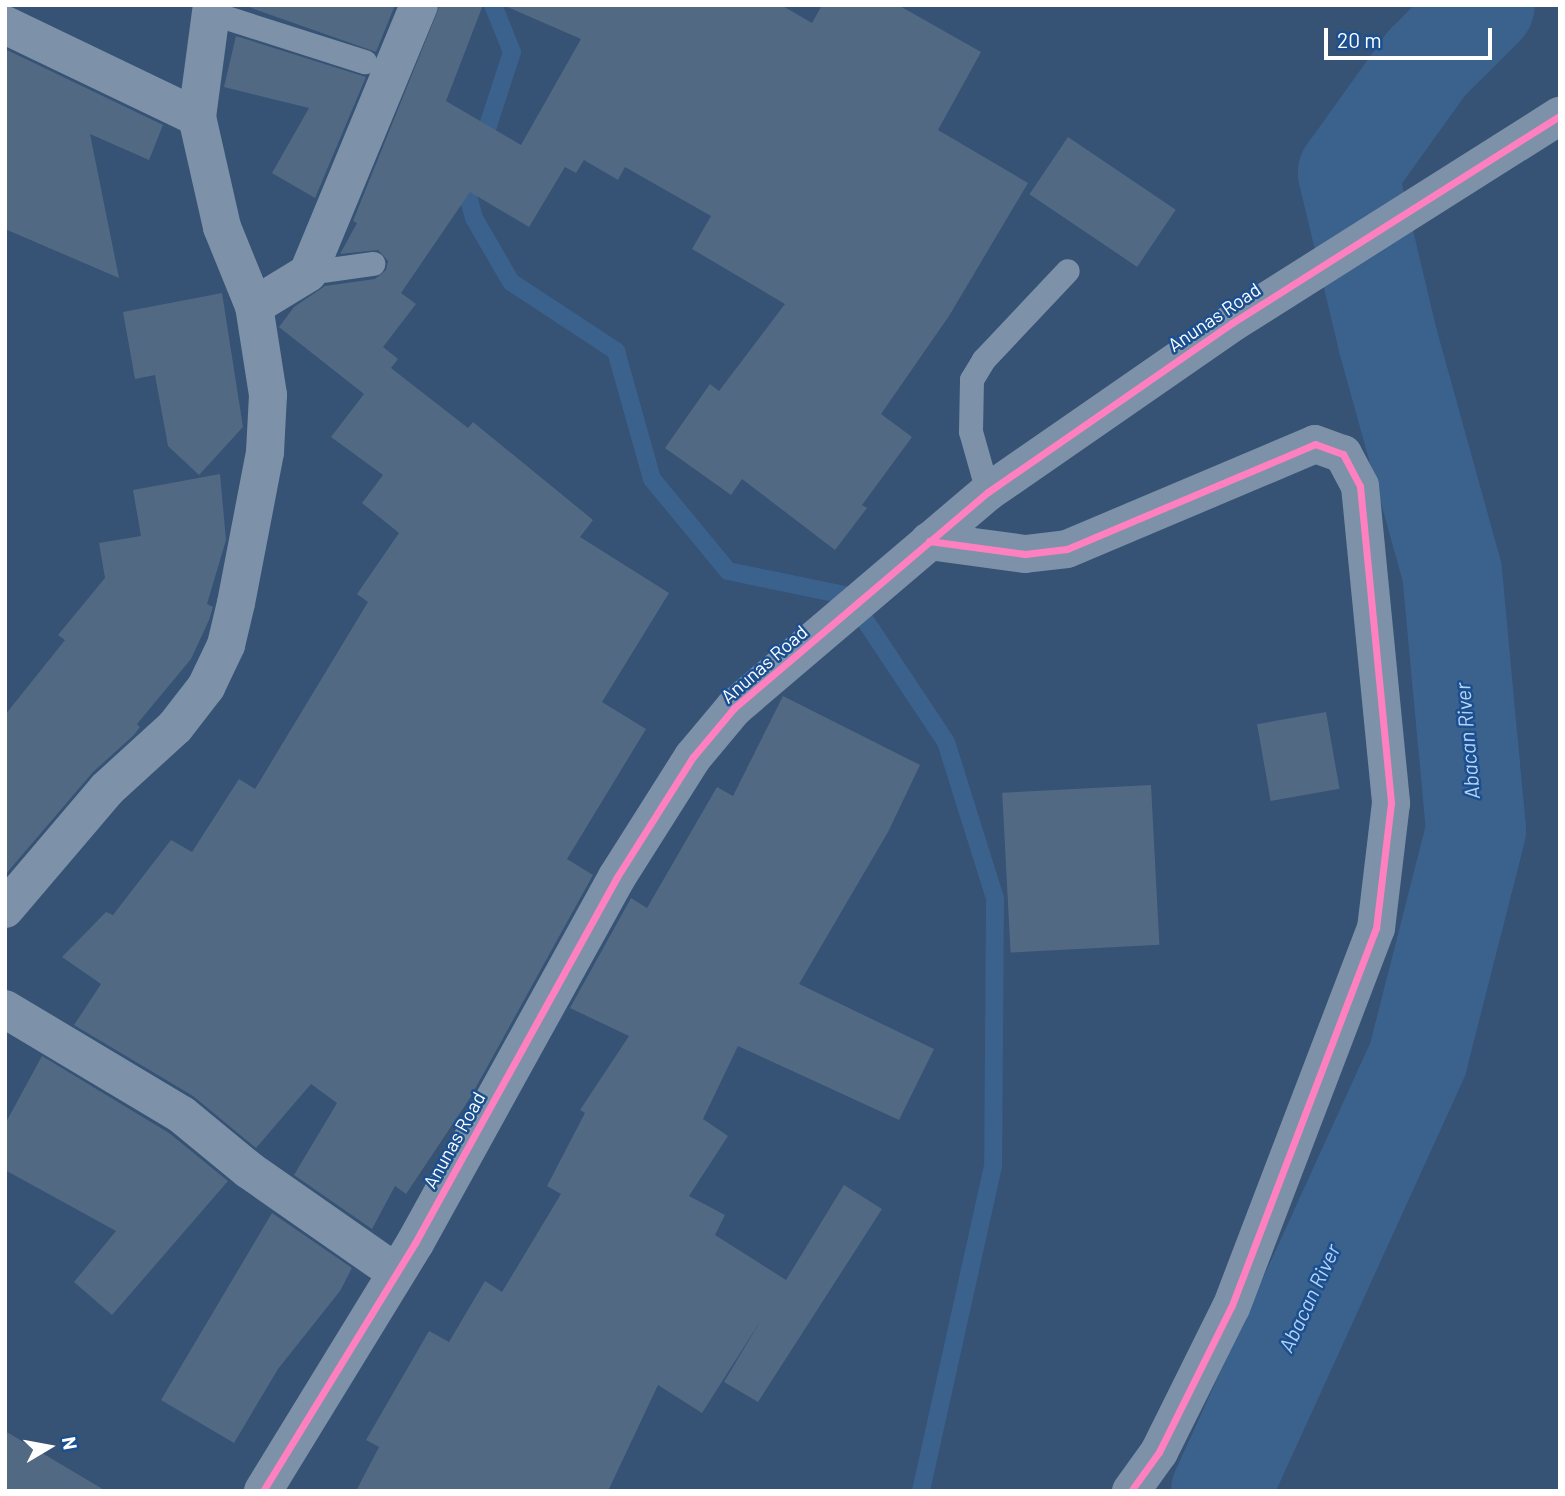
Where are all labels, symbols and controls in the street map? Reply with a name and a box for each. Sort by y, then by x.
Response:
scale bar [1327,14,1495,58]
text: 20 m [1337,27,1382,52]
street label: Anunas Road [1163,278,1265,356]
street label: Anunas Road [716,620,812,708]
water label: Abacan River [1449,682,1485,800]
street label: Anunas Road [418,1088,490,1192]
water label: Abacan River [1273,1240,1345,1356]
north arrow [14,1412,84,1482]
text: N [58,1435,83,1451]

